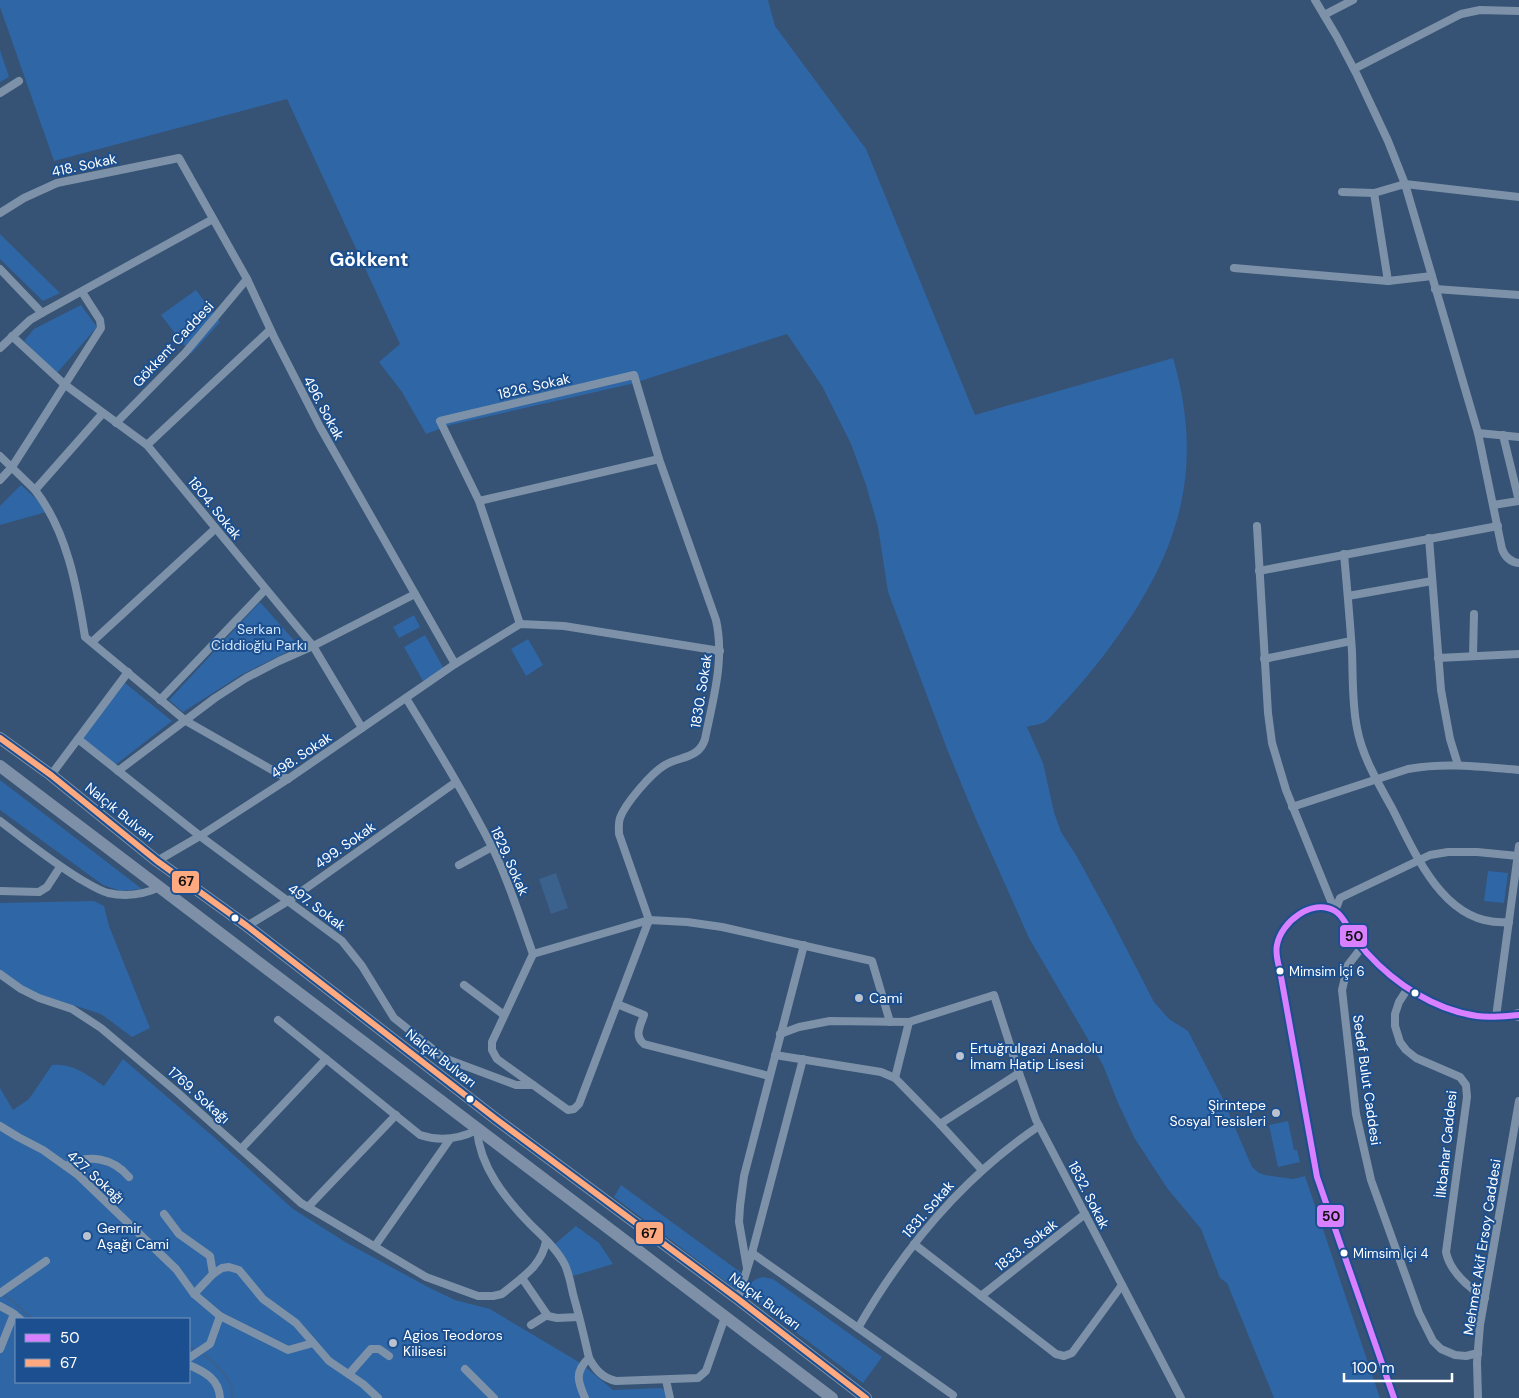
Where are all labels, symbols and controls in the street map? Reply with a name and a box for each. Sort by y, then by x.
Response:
street label: 418. Sokak [50,149,118,181]
district label: Gökkent [330,247,408,272]
street label: Gökkent Caddesi [128,297,218,391]
street label: 1826. Sokak [496,369,572,403]
street label: 496. Sokak [300,373,348,443]
street label: 1804. Sokak [184,473,246,543]
park label: Serkan Ciddioğlu Parkı [211,620,307,654]
street label: 1830. Sokak [686,653,716,729]
street label: 498. Sokak [267,728,335,782]
street label: Nalçık Bulvarı [81,778,159,846]
street label: 499. Sokak [311,817,379,873]
street label: 1829. Sokak [487,824,533,898]
line badge: 67 [171,870,200,894]
text: 67 [178,872,195,890]
street label: 497. Sokak [284,879,350,935]
unlabelled marker [230,913,240,923]
line badge: 50 [1339,924,1368,948]
text: 50 [1345,927,1363,945]
place label: Mimsim İçi 6 [1289,963,1365,980]
marker: Mimsim İçi 6 [1275,966,1285,976]
unlabelled marker [1410,988,1420,998]
place label: Cami [869,989,903,1007]
marker: Cami [853,992,865,1004]
street label: Sedef Bulut Caddesi [1349,1014,1385,1146]
street label: Nalçık Bulvarı [402,1025,480,1091]
place label: Ertuğrulgazi Anadolu İmam Hatip Lisesi [970,1039,1103,1073]
marker: Ertuğrulgazi Anadolu İmam Hatip Lisesi [954,1050,966,1062]
street label: 1769. Sokağı [164,1063,234,1127]
street label: İlkbahar Caddesi [1431,1089,1461,1199]
unlabelled marker [465,1094,475,1104]
place label: Şirintepe Sosyal Tesisleri [1169,1096,1266,1130]
marker: Şirintepe Sosyal Tesisleri [1270,1107,1282,1119]
street label: 427. Sokağı [63,1146,129,1208]
street label: 1832. Sokak [1064,1158,1114,1232]
street label: Mehmet Akif Ersoy Caddesi [1459,1158,1505,1336]
street label: 1831. Sokak [898,1177,958,1241]
line badge: 50 [1316,1204,1345,1228]
text: 50 [1322,1207,1340,1225]
street label: 1833. Sokak [991,1215,1061,1275]
place label: Germir Aşağı Cami [97,1219,169,1253]
line badge: 67 [635,1221,664,1245]
text: 67 [641,1224,658,1242]
marker: Germir Aşağı Cami [81,1230,93,1242]
place label: Mimsim İçi 4 [1353,1245,1428,1262]
marker: Mimsim İçi 4 [1339,1248,1349,1258]
street label: Nalçık Bulvarı [726,1268,804,1334]
legend [15,1318,190,1383]
place label: Agios Teodoros Kilisesi [403,1326,503,1360]
text: 50 [60,1328,79,1348]
marker: Agios Teodoros Kilisesi [387,1337,399,1349]
scale bar [1344,1350,1452,1382]
text: 67 [60,1353,77,1373]
text: 100 m [1352,1358,1395,1378]

